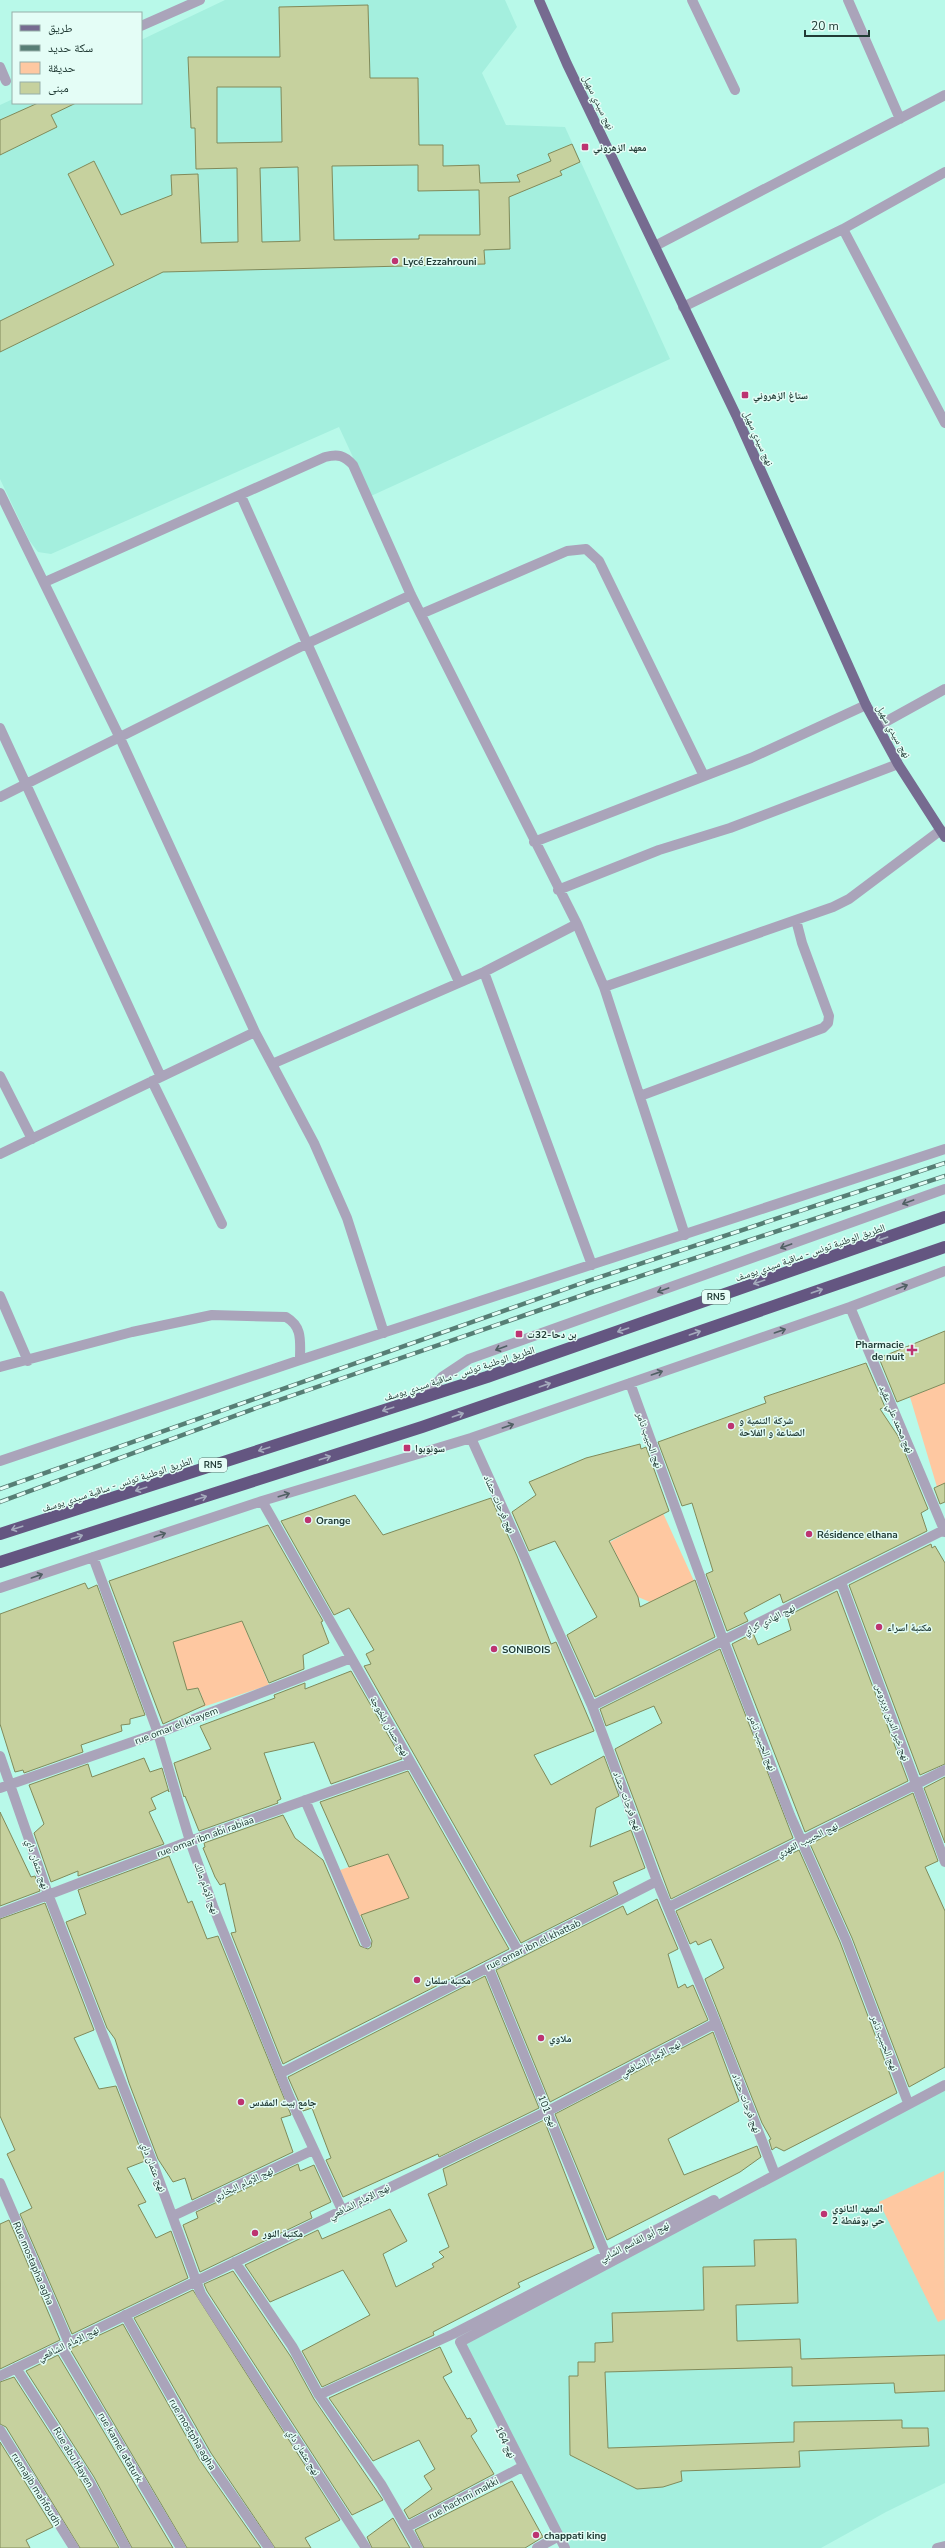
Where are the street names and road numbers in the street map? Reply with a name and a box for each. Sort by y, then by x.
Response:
street label: نهج سيدي سهيل [578,73,618,133]
street label: نهج سيدي سهيل [739,408,777,469]
street label: نهج سيدي سهيل [872,702,914,761]
street label: الطريق الوطنية تونس - ساقية سيدي يوسف [734,1221,887,1286]
road number: RN5 [702,1290,730,1304]
street label: الطريق الوطنية تونس - ساقية سيدي يوسف [382,1343,537,1405]
street label: نهج محمد علي عقيد [875,1383,917,1456]
street label: نهج الحبيب ثامر [632,1409,666,1471]
street label: الطريق الوطنية تونس - ساقية سيدي يوسف [40,1454,195,1516]
road number: RN5 [199,1458,227,1472]
street label: نهج فرحات حشاد [480,1473,518,1536]
street label: نهج الهادي كراي [741,1601,798,1639]
street label: نهج خير الدين بربروس [871,1681,913,1763]
street label: نهج حسان بلخوجة [366,1694,412,1759]
street label: rue omar el khayem [133,1704,220,1748]
street label: نهج الحبيب ثامر [745,1712,779,1774]
street label: نهج فرحات حشاد [609,1770,645,1833]
street label: rue omar ibn abi rabiaa [155,1813,256,1861]
street label: نهج الحبيب الفهري [774,1819,841,1861]
street label: نهج عثمان داي [21,1837,52,1892]
street label: نهج الإمام مالك [190,1860,222,1917]
street label: rue omar ibn el khattab [484,1916,583,1974]
street label: نهج الحبيب ثامر [867,2012,901,2074]
street label: نهج الإمام الشافعي [618,2037,684,2081]
street label: نهج فرحات حشاد [728,2072,764,2135]
street label: نهج 101 [534,2093,560,2130]
street label: نهج عثمان داي [137,2140,169,2195]
street label: نهج الإمام البخاري [211,2164,276,2204]
street label: نهج الإمام الشافعي [327,2180,393,2224]
street label: نهج أبو القاسم الشابي [597,2218,672,2266]
street label: Rue mostapha agha [9,2220,57,2307]
street label: نهج الإمام الشافعي [35,2323,102,2365]
street label: rue mostpha agha [165,2396,219,2473]
street label: rue kamel ataturk [94,2410,146,2486]
street label: نهج 164 [491,2424,519,2461]
street label: Rue abu Hayen [50,2425,97,2490]
street label: نهج عثمان داي [283,2427,323,2479]
street label: ruenajib mahfoudh [8,2450,64,2529]
street label: rue hachmi makki [426,2474,501,2523]

